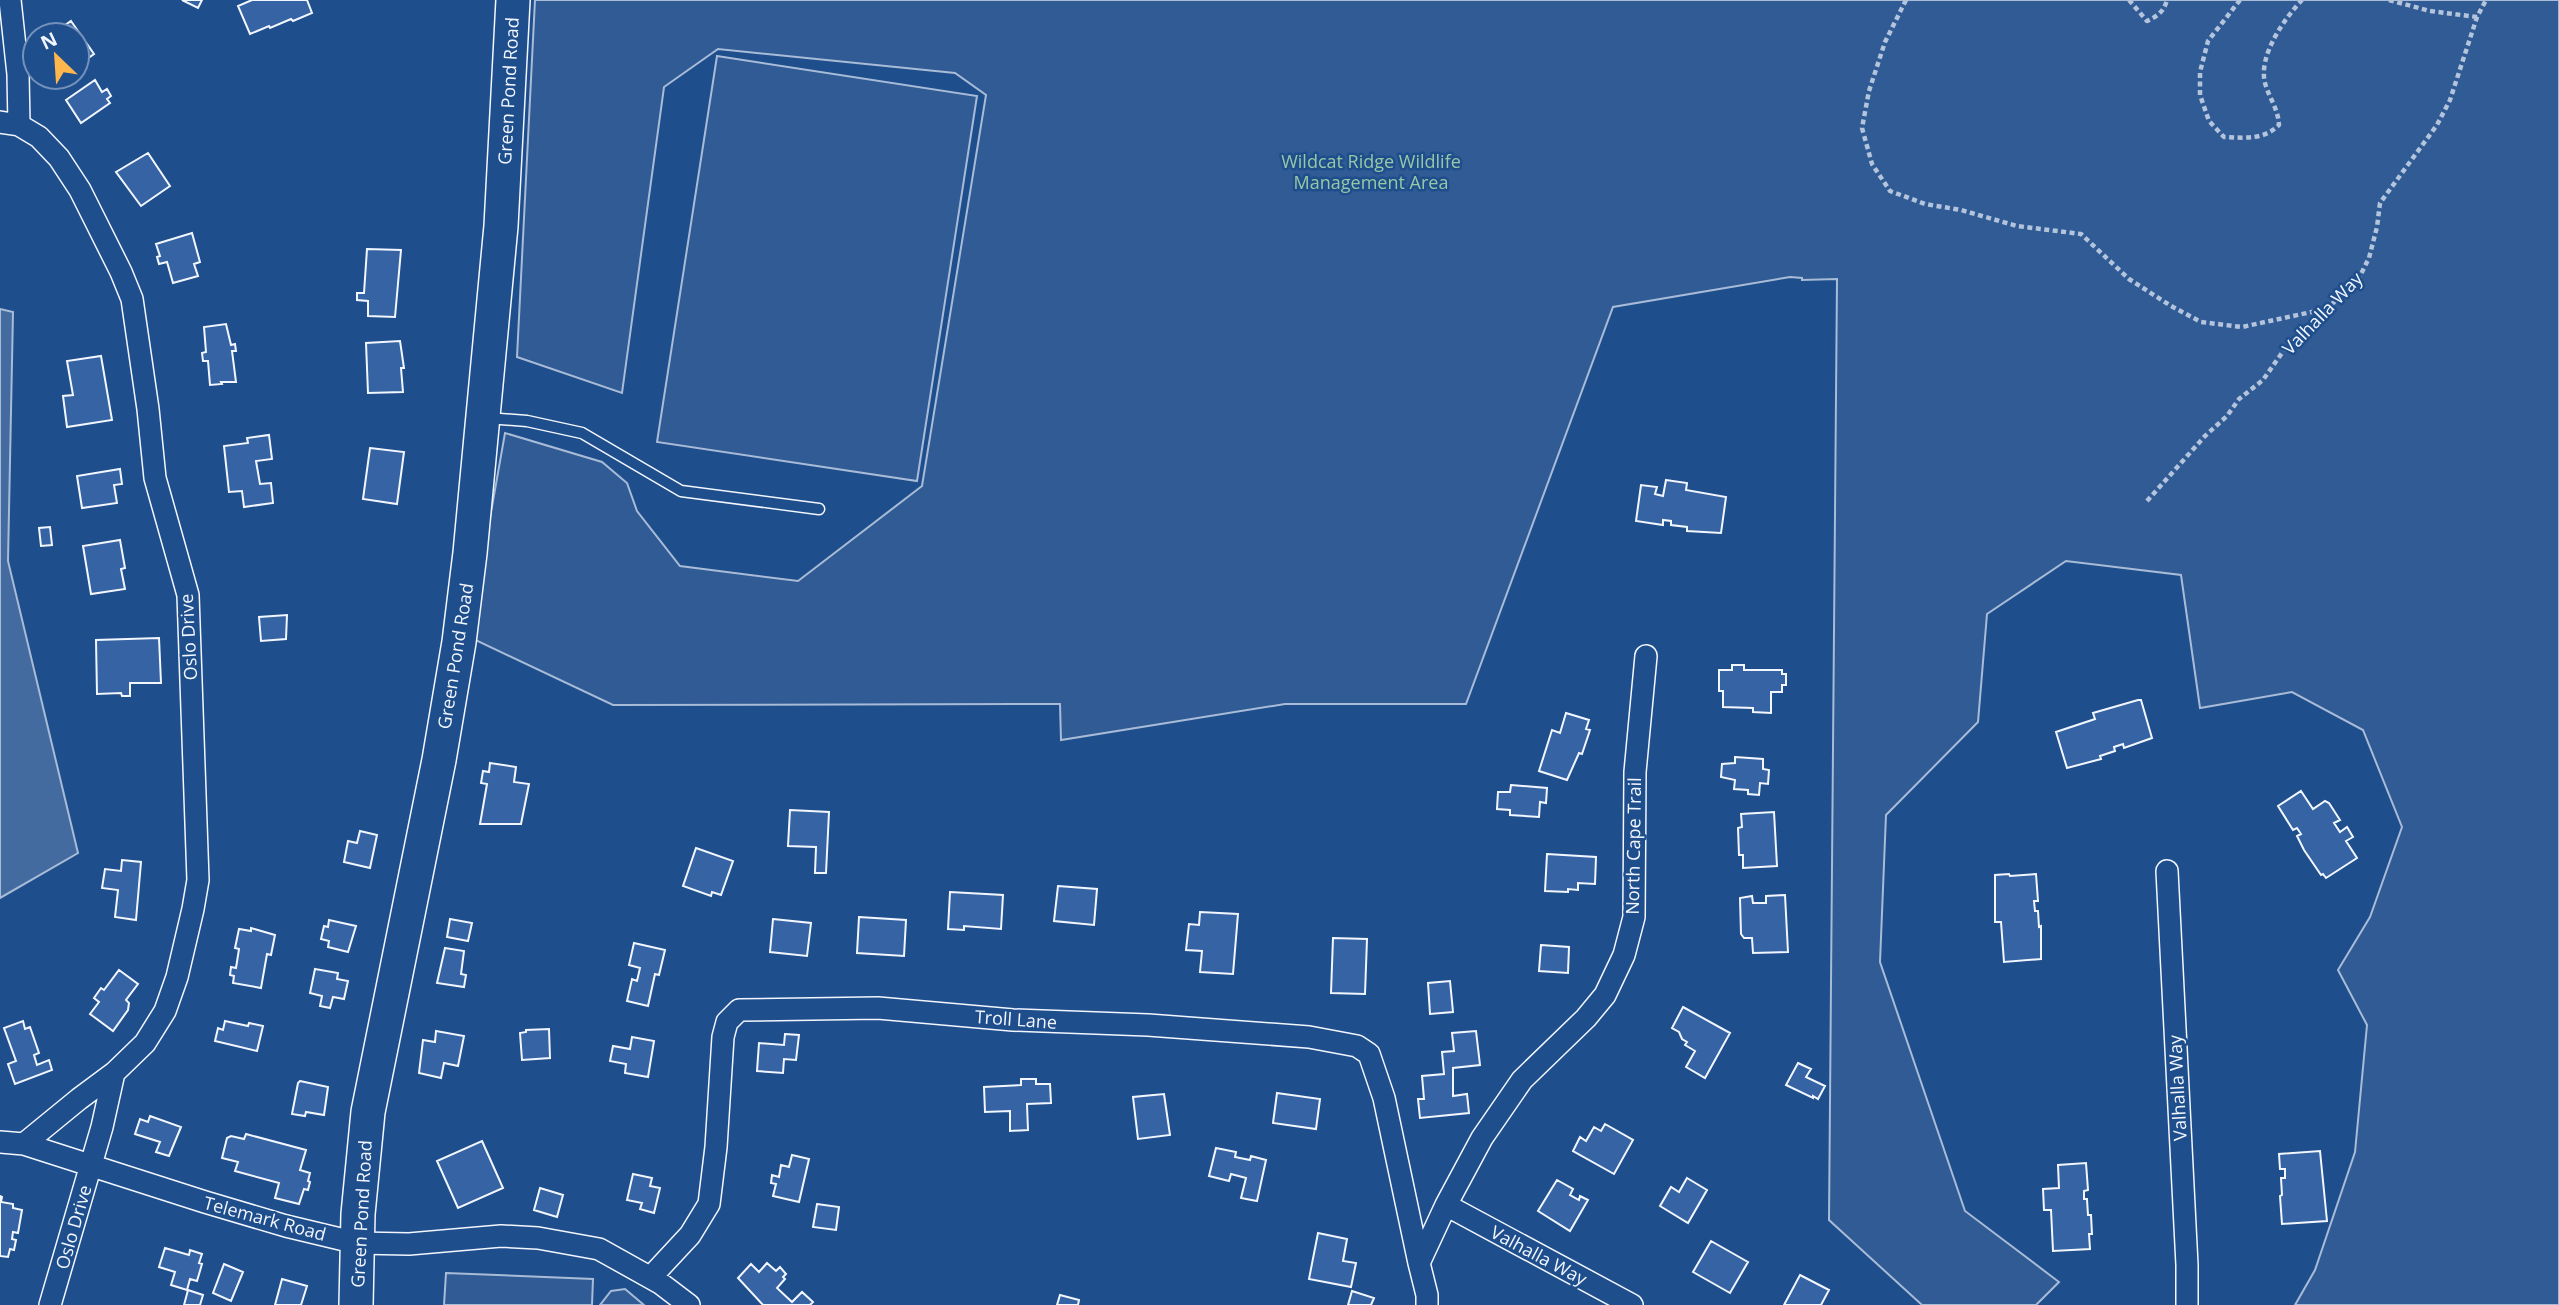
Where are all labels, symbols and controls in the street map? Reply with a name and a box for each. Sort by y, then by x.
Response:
street label: Green Pond Road [492,17,524,165]
north arrow [21,21,91,91]
text: N [36,26,61,56]
park label: Wildcat Ridge Wildlife Management Area [1281,149,1461,194]
street label: Valhalla Way [2277,266,2368,359]
street label: Green Pond Road [432,581,478,731]
street label: Oslo Drive [174,593,202,681]
street label: North Cape Trail [1620,777,1646,915]
street label: Troll Lane [974,1004,1058,1034]
street label: Valhalla Way [2162,1034,2192,1141]
street label: Green Pond Road [345,1140,377,1288]
street label: Oslo Drive [50,1182,96,1272]
street label: Telemark Road [201,1190,329,1246]
street label: Valhalla Way [1487,1220,1592,1291]

